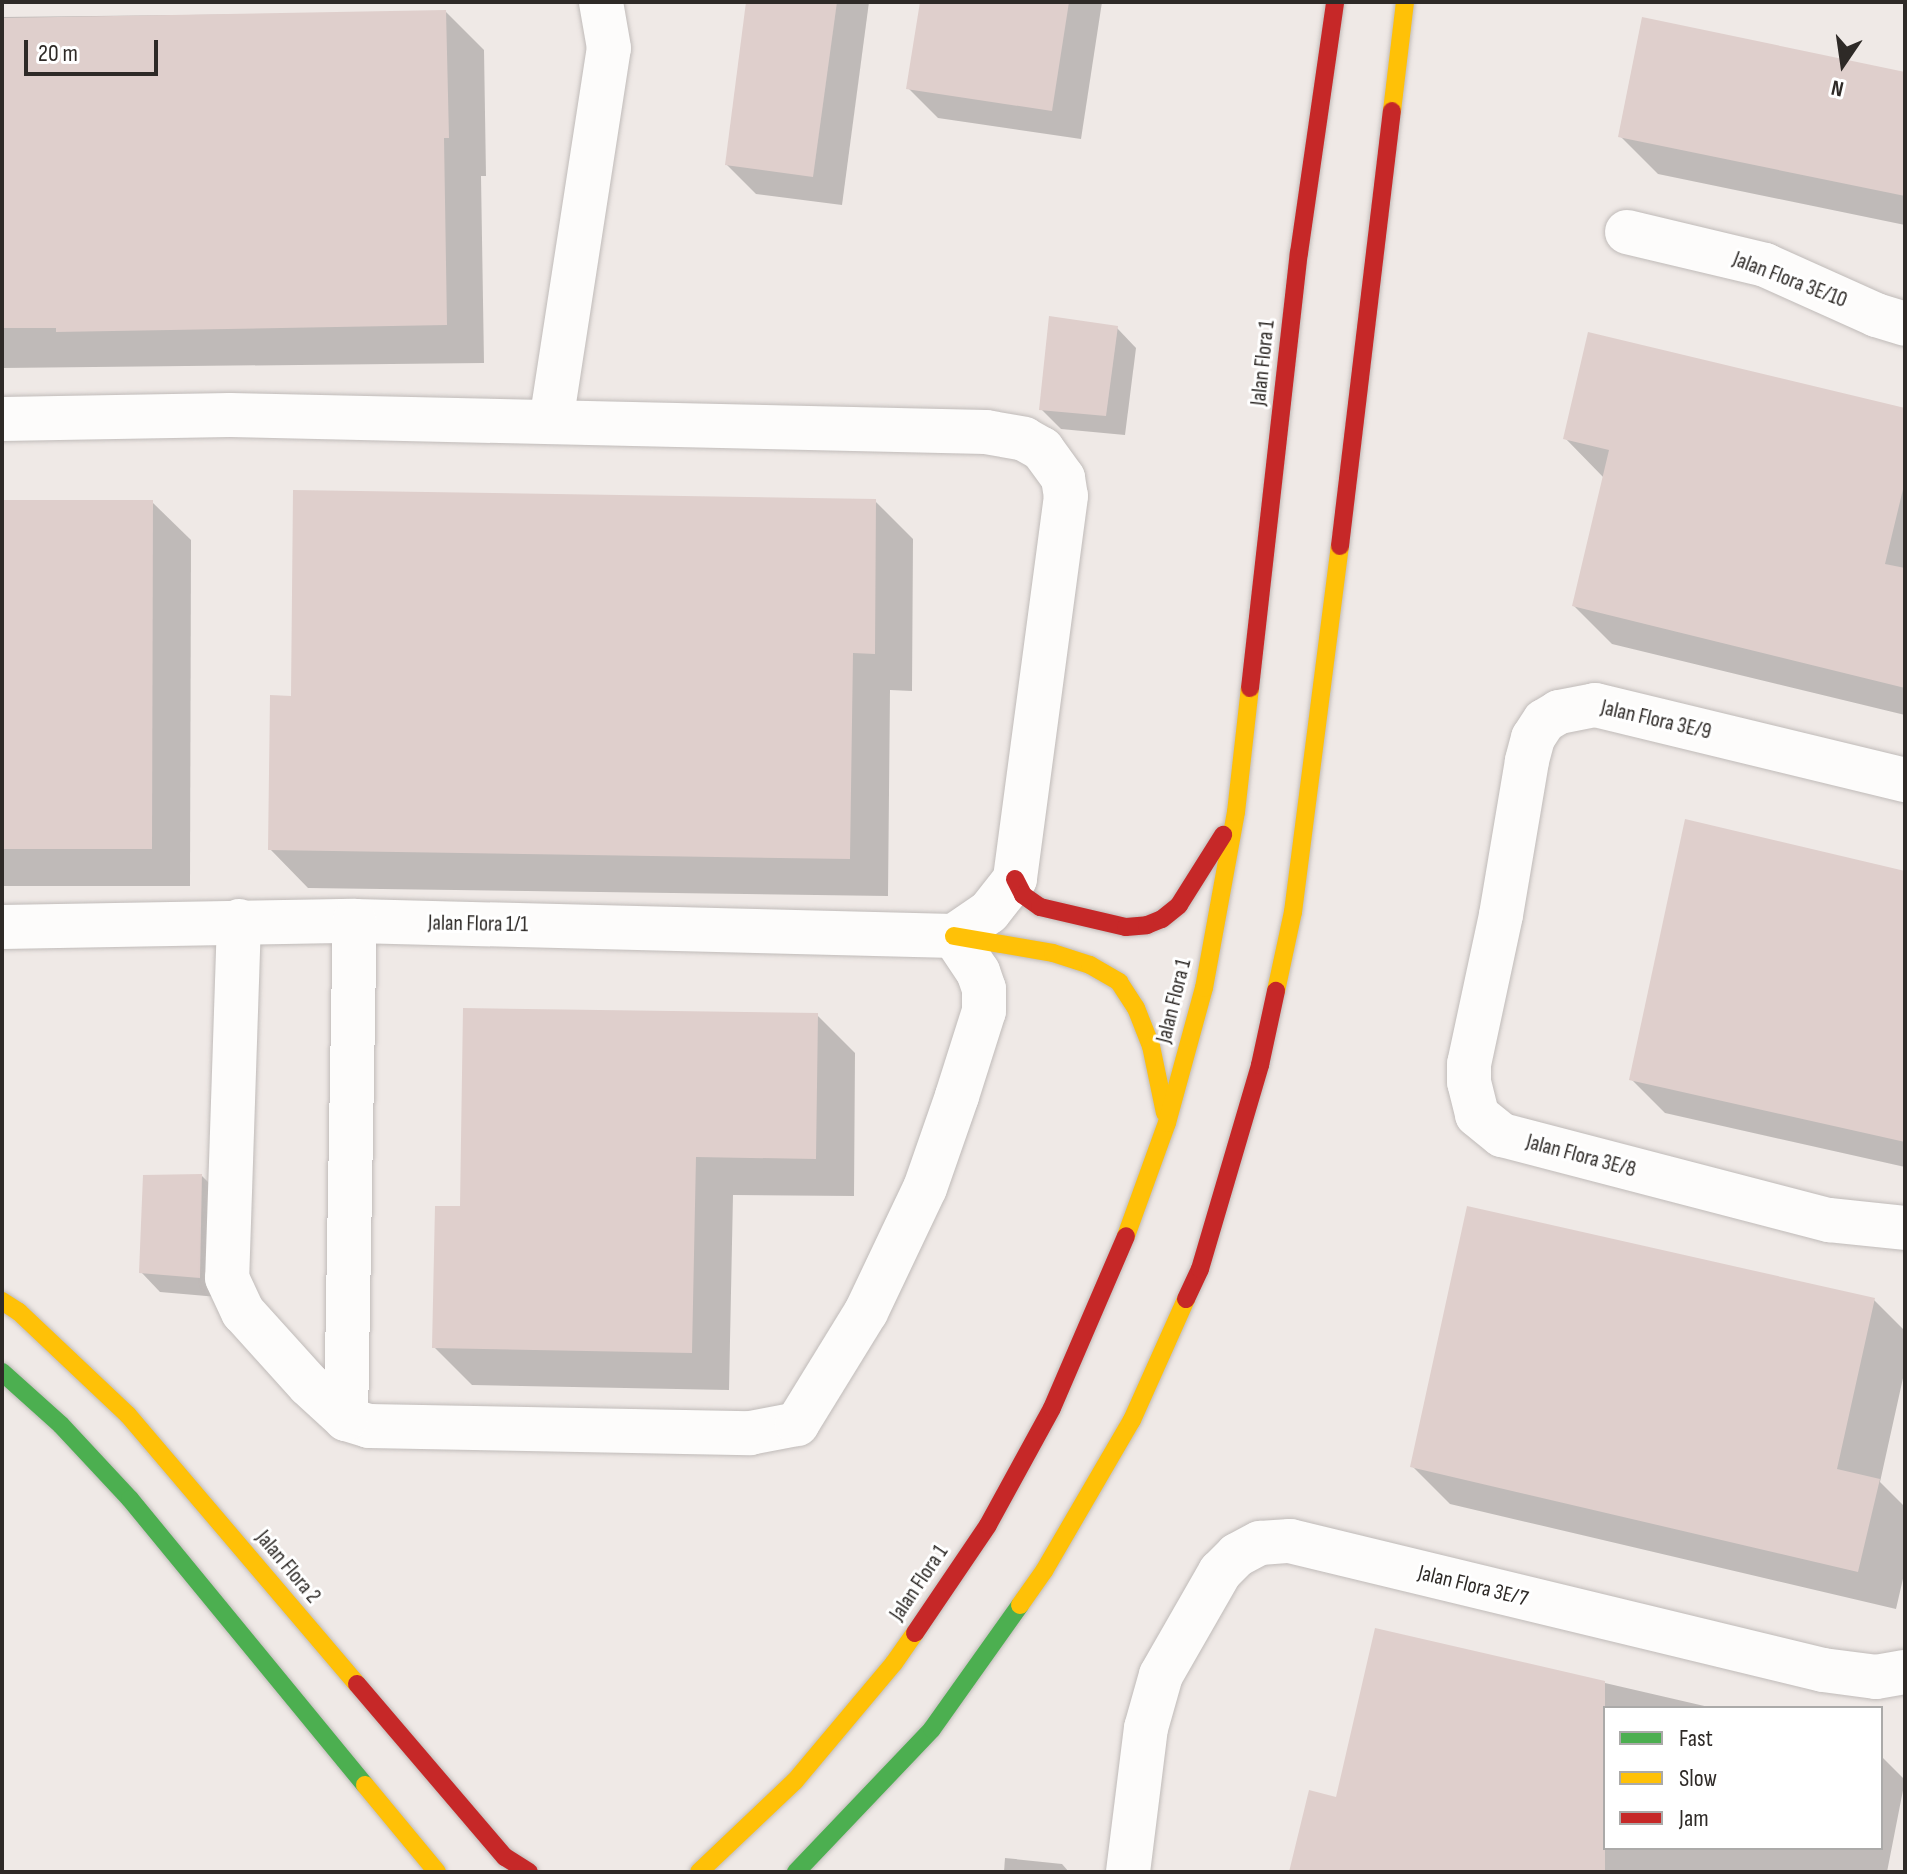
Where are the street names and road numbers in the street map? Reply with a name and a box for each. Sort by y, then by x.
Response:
street label: Jalan Flora 3E/10 [1729,246,1851,314]
street label: Jalan Flora 1 [1245,319,1281,407]
street label: Jalan Flora 3E/9 [1598,694,1714,746]
street label: Jalan Flora 1/1 [428,910,528,938]
street label: Jalan Flora 1 [1151,956,1197,1046]
street label: Jalan Flora 3E/8 [1523,1129,1639,1183]
street label: Jalan Flora 2 [250,1525,326,1609]
street label: Jalan Flora 1 [884,1540,954,1626]
street label: Jalan Flora 3E/7 [1415,1560,1531,1612]

